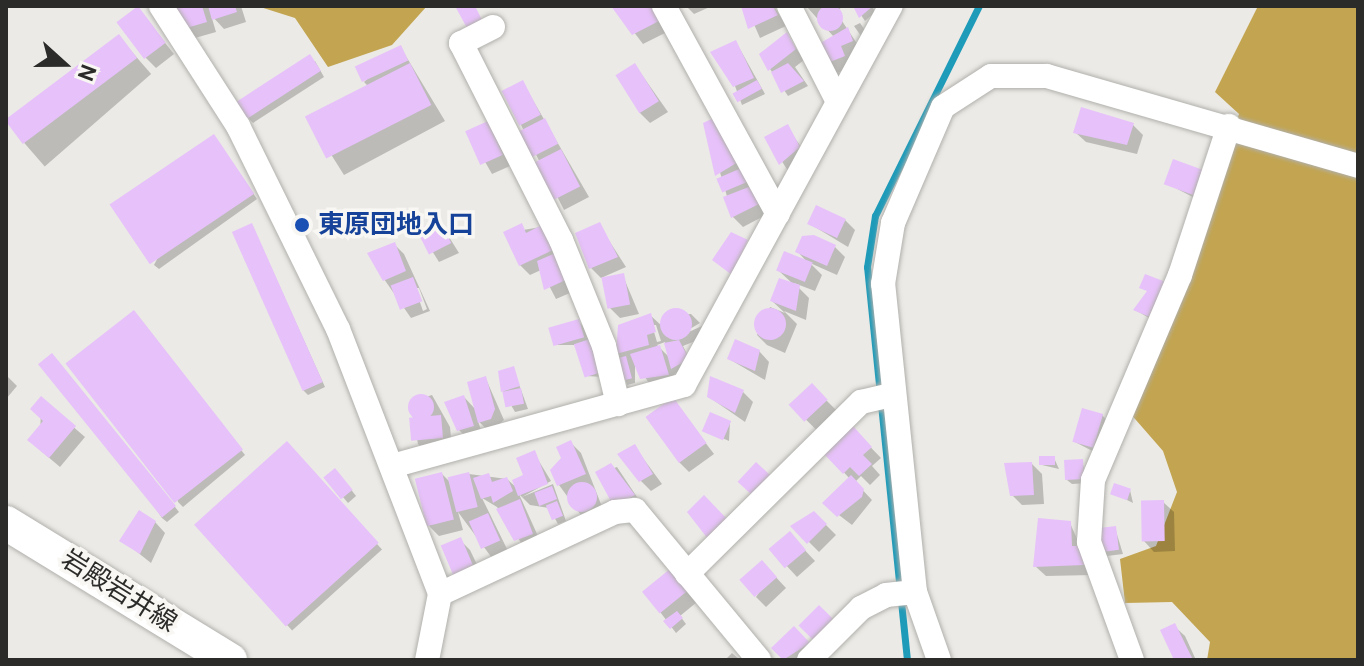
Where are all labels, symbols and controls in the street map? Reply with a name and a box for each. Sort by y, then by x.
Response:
north arrow [24,24,104,104]
text: N [71,61,102,85]
place label: 東原団地入口 [318,209,474,241]
marker: 東原団地入口 [293,216,311,234]
street label: 岩殿岩井線 [56,543,182,639]

